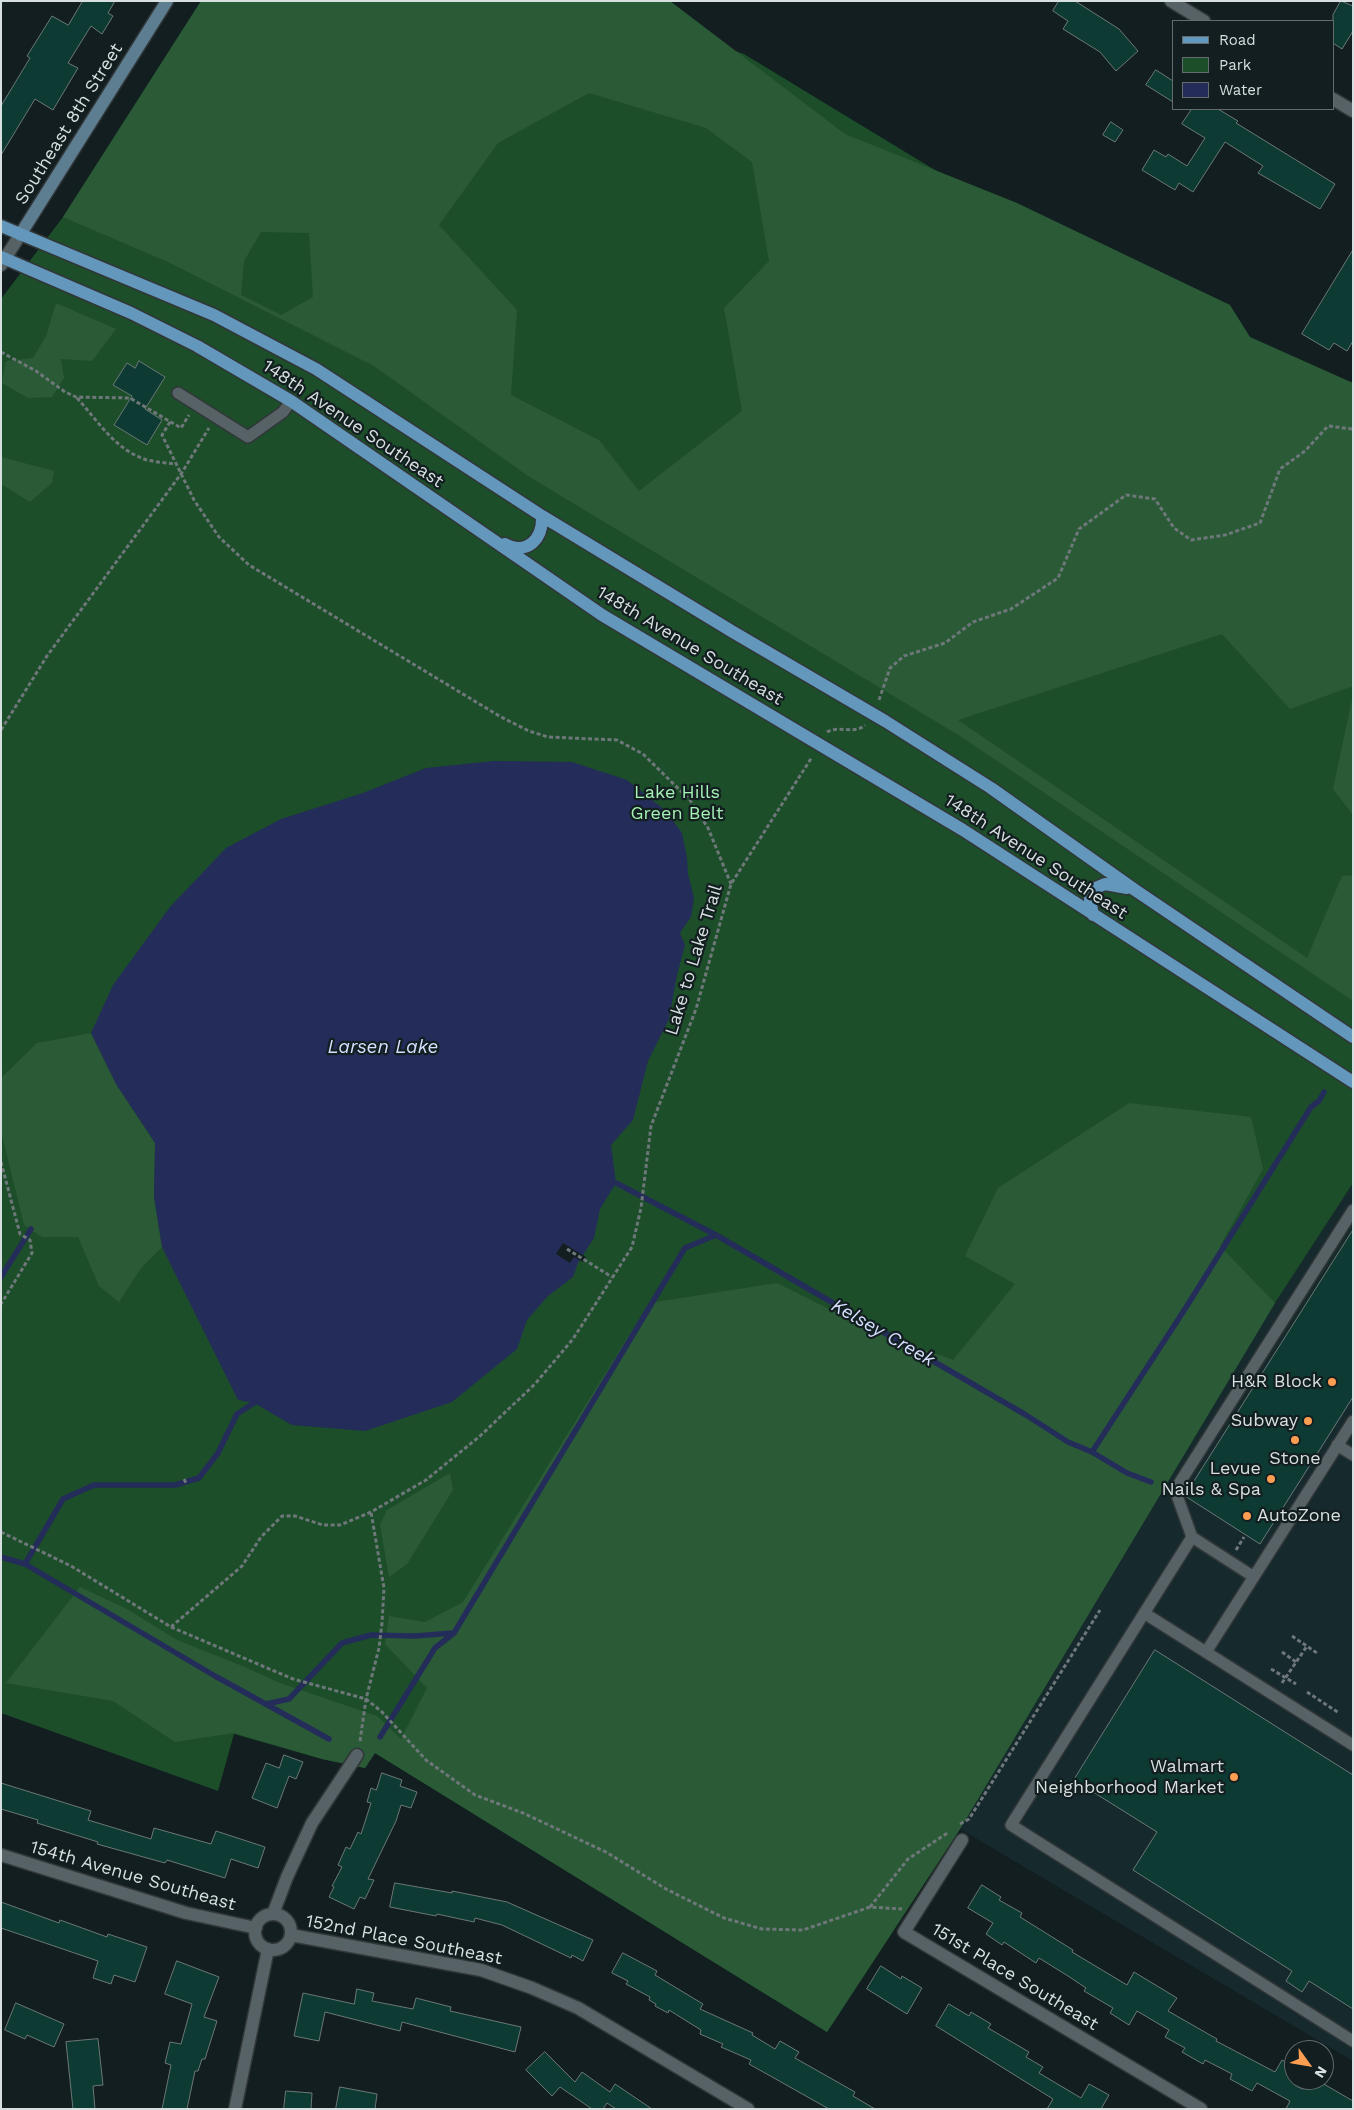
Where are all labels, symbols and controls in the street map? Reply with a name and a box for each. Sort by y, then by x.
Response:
legend [1172,20,1334,110]
text: Road [1219,31,1256,49]
street label: Southeast 8th Street [11,39,127,209]
text: Park [1219,56,1251,74]
text: Water [1219,81,1262,99]
street label: 148th Avenue Southeast [258,355,448,493]
street label: 148th Avenue Southeast [593,582,787,710]
park label: Lake Hills Green Belt [631,782,723,824]
street label: 148th Avenue Southeast [941,790,1131,924]
street label: Lake to Lake Trail [661,882,727,1038]
water label: Larsen Lake [328,1036,438,1058]
water label: Kelsey Creek [827,1294,939,1372]
place label: H&R Block [1231,1371,1322,1393]
marker: H&R Block [1326,1376,1338,1388]
place label: Subway [1231,1410,1298,1432]
marker: Subway [1302,1415,1314,1427]
marker: Stone [1289,1434,1301,1446]
place label: Stone [1269,1448,1321,1470]
place label: Levue Nails & Spa [1162,1458,1261,1500]
marker: Levue Nails & Spa [1265,1473,1277,1485]
place label: AutoZone [1257,1505,1341,1527]
marker: AutoZone [1241,1510,1253,1522]
place label: Walmart Neighborhood Market [1035,1756,1224,1798]
marker: Walmart Neighborhood Market [1228,1771,1240,1783]
street label: 154th Avenue Southeast [28,1836,238,1916]
street label: 152nd Place Southeast [304,1910,504,1970]
street label: 151st Place Southeast [928,1919,1102,2035]
north arrow [1284,2040,1334,2090]
text: N [1311,2064,1330,2081]

